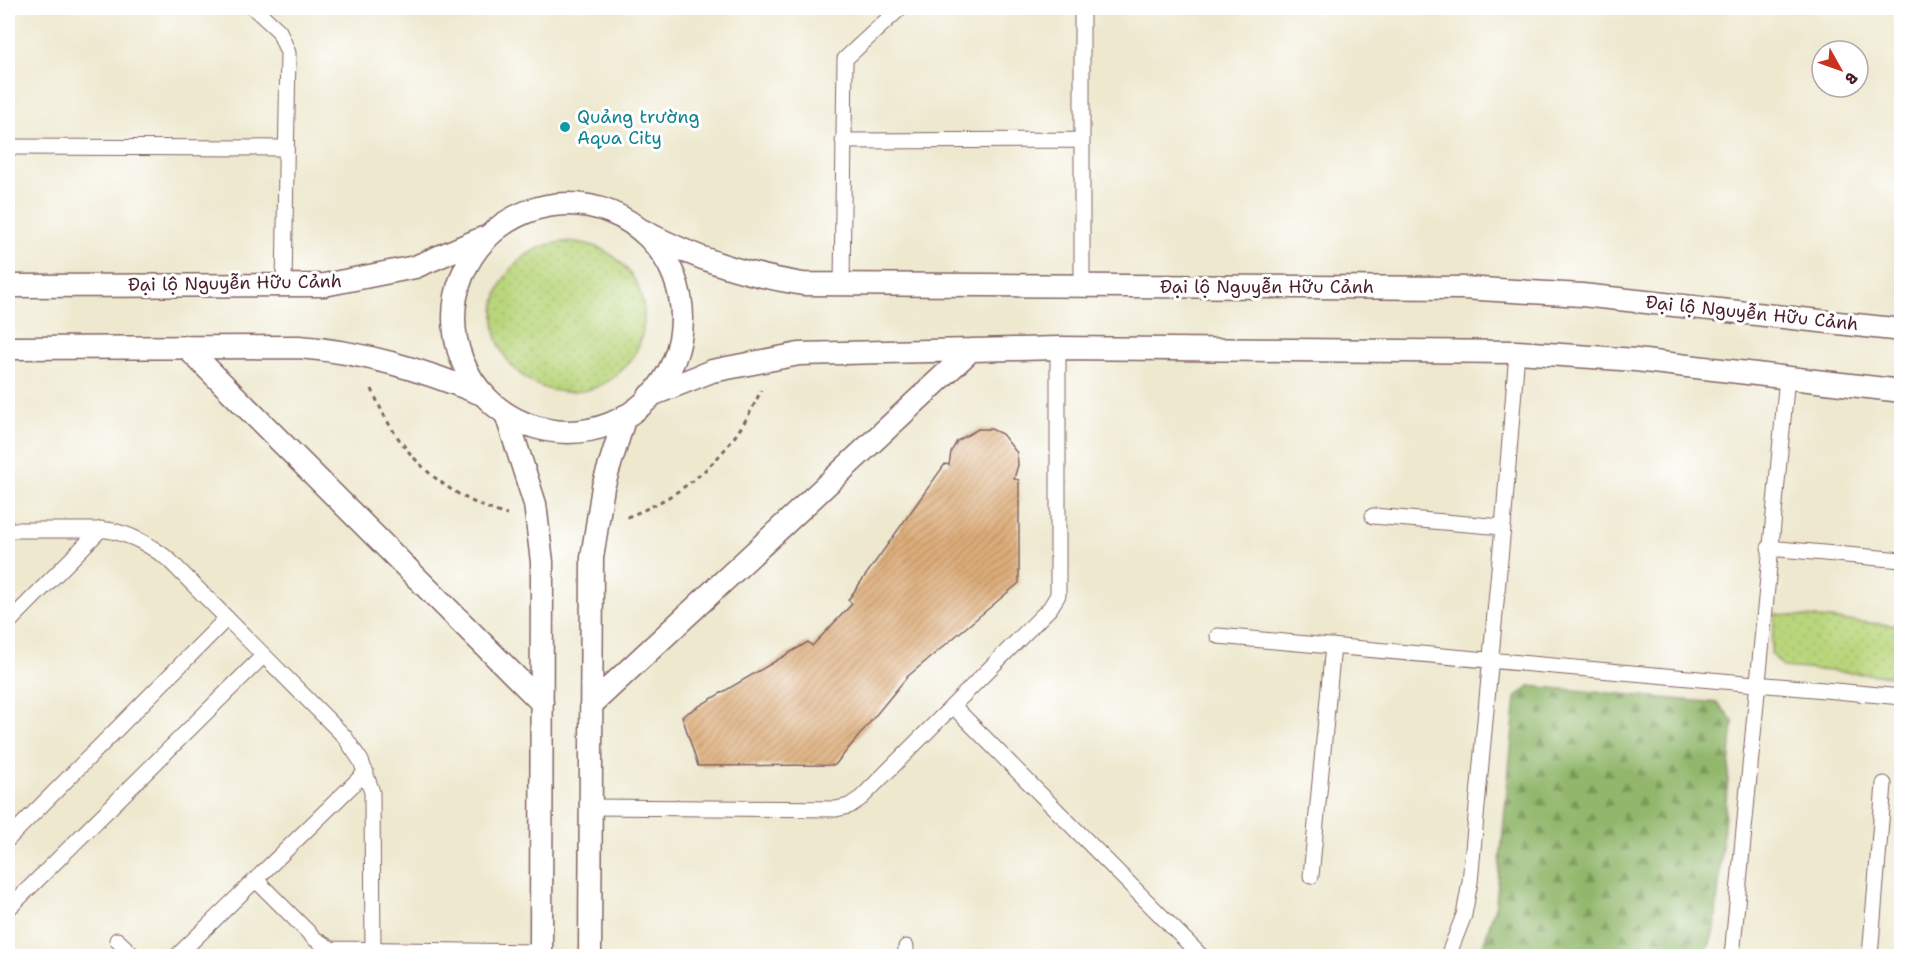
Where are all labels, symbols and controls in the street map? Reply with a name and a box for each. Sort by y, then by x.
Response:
north arrow [1810,39,1870,99]
text: B [1840,68,1862,89]
place label: Quảng trường Aqua City [577,105,699,150]
marker: Quảng trường Aqua City [558,120,572,134]
street label: Đại lộ Nguyễn Hữu Cảnh [128,269,342,297]
street label: Đại lộ Nguyễn Hữu Cảnh [1160,275,1374,299]
street label: Đại lộ Nguyễn Hữu Cảnh [1644,290,1860,336]

